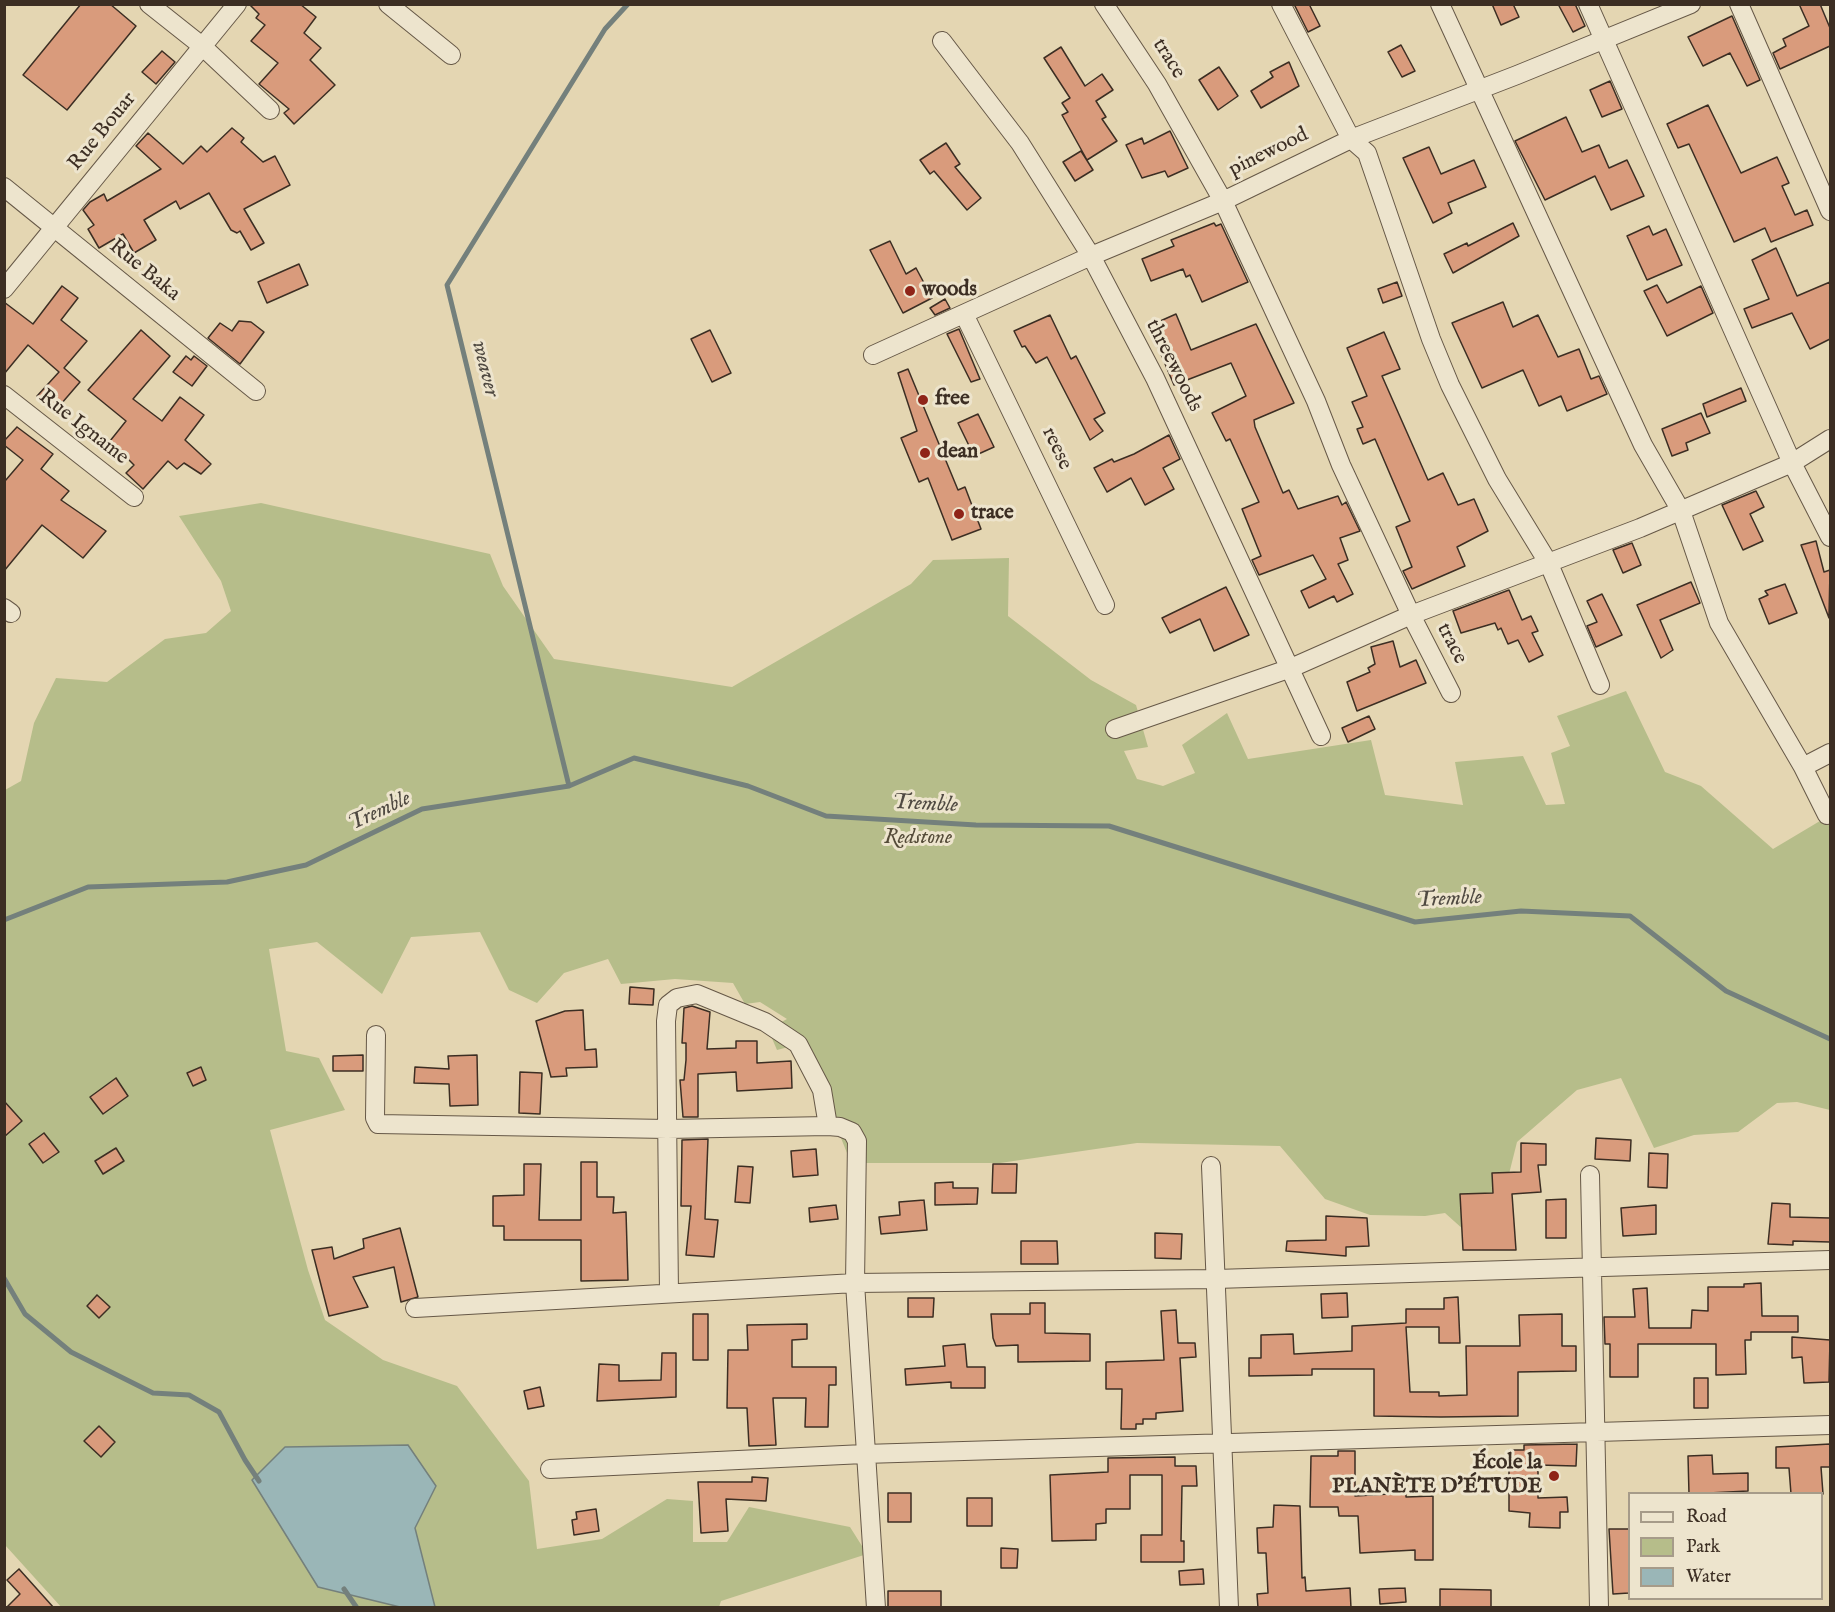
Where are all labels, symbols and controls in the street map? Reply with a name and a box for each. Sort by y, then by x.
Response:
street label: trace [1146,34,1190,84]
street label: Rue Bouar [64,88,142,176]
street label: pinewood [1225,123,1313,183]
street label: Rue Baka [103,235,185,307]
place label: woods [922,278,977,304]
marker: woods [903,284,917,298]
street label: threewoods [1139,316,1207,416]
water label: weaver [464,338,504,400]
street label: Rue Igname [33,385,133,471]
place label: free [935,387,970,413]
marker: free [916,393,930,407]
street label: reese [1035,424,1077,474]
place label: dean [937,440,978,466]
marker: dean [918,446,932,460]
place label: trace [971,501,1014,527]
marker: trace [952,507,966,521]
street label: trace [1430,619,1472,669]
water label: Tremble [345,786,415,838]
water label: Tremble [891,790,959,820]
park label: Redstone [884,826,952,852]
water label: Tremble [1415,885,1483,915]
place label: École la PLANÈTE D'ÉTUDE [1332,1451,1542,1501]
marker: École la PLANÈTE D'ÉTUDE [1547,1469,1561,1483]
legend [1628,1492,1823,1600]
text: Road [1686,1506,1727,1529]
text: Park [1686,1536,1720,1559]
text: Water [1686,1566,1731,1589]

